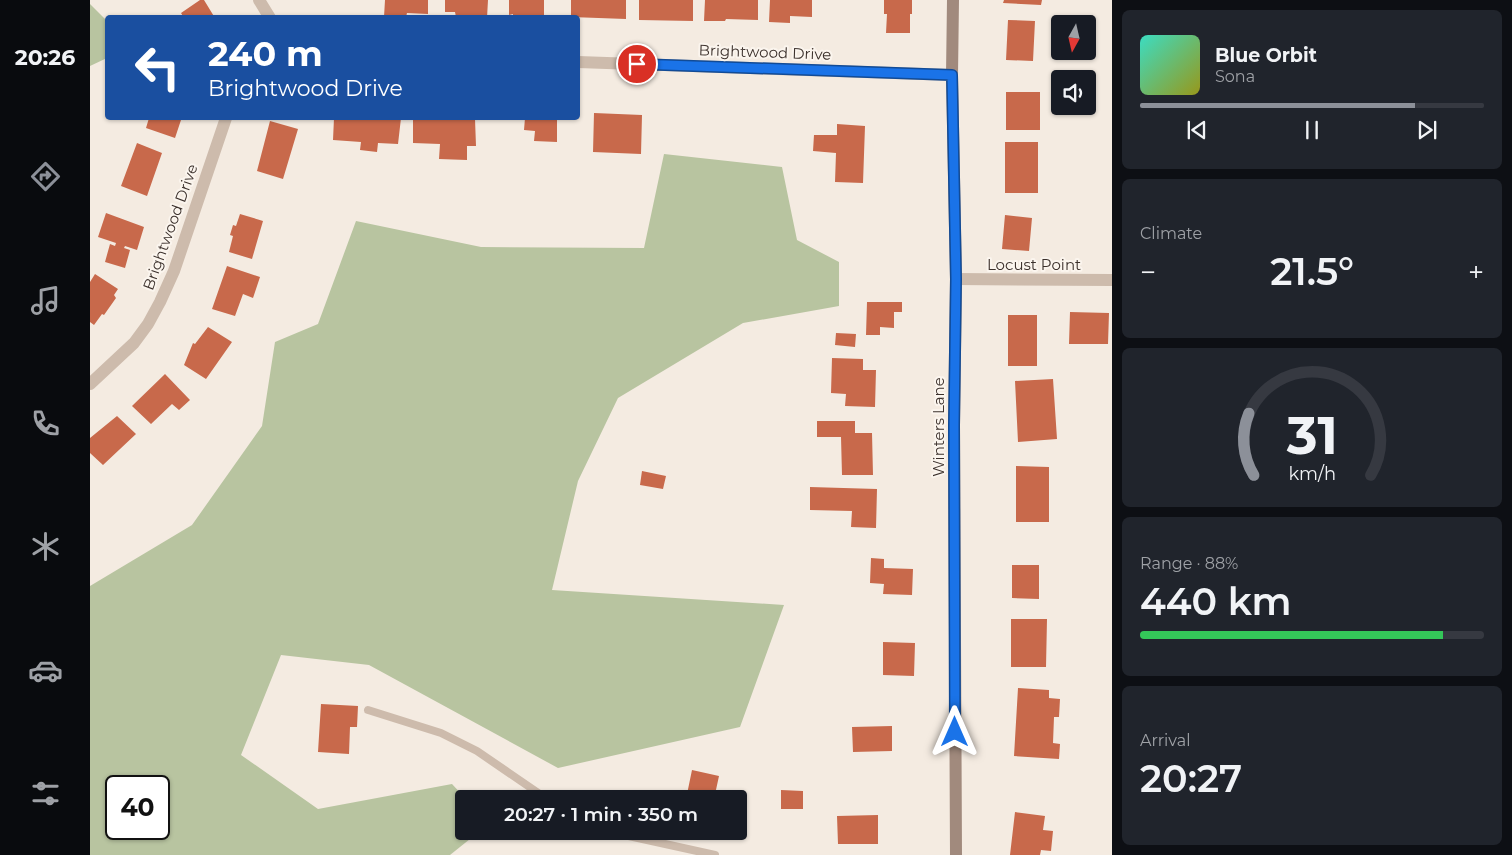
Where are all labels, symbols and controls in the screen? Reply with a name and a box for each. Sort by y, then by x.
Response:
north arrow [1051,15,1096,60]
map controls [1051,15,1096,115]
text: 240 m [208,32,323,75]
icon: left [125,35,190,100]
street label: Brightwood Drive [698,40,832,64]
pin [616,43,658,85]
text: 20:26 [15,44,75,71]
text: Blue Orbit [1215,44,1317,67]
icon: arrive [623,50,651,78]
text: Sona [1215,67,1255,86]
button: sound [1051,70,1096,115]
text: Brightwood Drive [208,75,403,102]
icon: previous [1183,116,1211,144]
icon: pause [1298,116,1326,144]
icon: next [1413,116,1441,144]
icon: directions [28,159,63,194]
street label: Brightwood Drive [138,161,202,293]
text: Climate [1140,224,1202,243]
text: 21.5° [1270,248,1354,295]
street label: Locust Point [987,255,1081,274]
text: − [1140,255,1156,289]
text: + [1468,255,1484,289]
icon: music [28,283,63,318]
street label: Winters Lane [929,377,948,477]
text: 31 [1285,404,1338,467]
icon: phone [28,406,63,441]
text: km/h [1288,463,1336,484]
icon: climate [28,529,63,564]
text: Range · 88% [1140,554,1238,573]
text: 440 km [1140,578,1292,625]
icon: car [28,653,63,688]
position arrow [928,705,980,757]
text: Arrival [1140,731,1190,750]
text: 20:27 [1140,755,1242,802]
speed limit sign: 40 [105,775,170,840]
icon: filters [28,776,63,811]
text: 20:27 · 1 min · 350 m [504,803,698,826]

